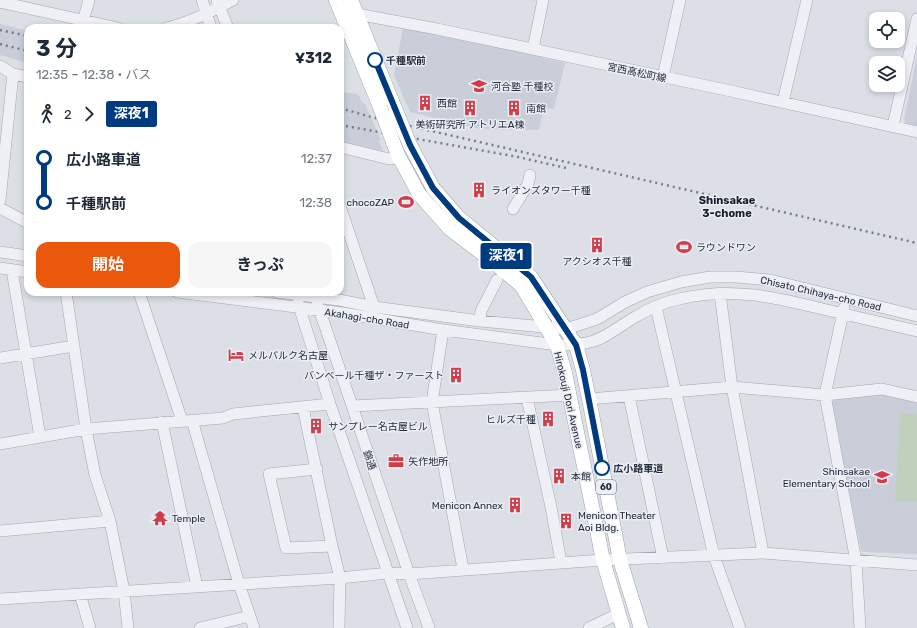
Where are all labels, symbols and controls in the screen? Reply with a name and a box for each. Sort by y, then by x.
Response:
map controls [869,12,905,92]
button: locate [869,12,905,48]
text: 3 分 [36,35,77,62]
text: ¥312 [295,49,332,67]
marker: 千種駅前 [367,52,383,68]
place label: 千種駅前 [386,55,426,67]
button: layers [869,56,905,92]
street label: 宮西高松町線 [606,61,667,85]
text: 12:35 – 12:38 · バス [36,67,151,82]
school or university icon: 河合塾 千種校 [470,77,488,95]
place label: 河合塾 千種校 [491,81,553,93]
building icon: 西館 [416,94,434,112]
place label: 西館 [437,98,457,110]
building icon: 美術研究所 アトリエA棟 [461,99,479,117]
building icon: 南館 [505,99,523,117]
icon: walk [36,103,58,125]
icon: forward [78,103,100,125]
place label: 南館 [526,103,546,115]
text: 深夜1 [114,105,149,122]
text: 2 [64,107,72,122]
place label: 美術研究所 アトリエA棟 [415,119,525,131]
text: 広小路車道 [66,151,141,169]
text: 12:37 [301,151,332,166]
building icon: ライオンズタワー千種 [470,181,488,199]
place label: ライオンズタワー千種 [491,185,591,197]
sports icon: chocoZAP [397,193,415,211]
district label: Shinsakae 3-chome [699,194,756,220]
text: 千種駅前 [66,195,126,213]
text: 12:38 [299,195,332,210]
place label: chocoZAP [346,197,395,209]
building icon: アクシオス千種 [588,236,606,254]
sports icon: ラウンドワン [675,238,693,256]
button: 開始 [36,242,180,288]
button: きっぷ [188,242,332,288]
place label: ラウンドワン [696,242,756,254]
line badge: 深夜1 [483,243,529,269]
text: 深夜1 [489,247,523,264]
place label: アクシオス千種 [562,256,632,268]
street label: Chisato Chihaya-cho Road [759,274,882,314]
street label: Akahagi-cho Road [324,306,410,332]
hotel icon: メルパルク名古屋 [227,346,245,364]
place label: メルパルク名古屋 [248,350,328,362]
street label: Hirokouji Dori Avenue [551,351,585,450]
building icon: バンベール千種ザ・ファースト [447,366,465,384]
place label: バンベール千種ザ・ファースト [304,370,444,382]
building icon: ヒルズ千種 [539,410,557,428]
place label: ヒルズ千種 [486,414,536,426]
building icon: サンプレー名古屋ビル [307,417,325,435]
place label: サンプレー名古屋ビル [328,421,428,433]
street label: 錦通 [360,449,378,472]
office icon: 矢作地所 [387,452,405,470]
place label: 矢作地所 [408,456,448,468]
marker: 広小路車道 [594,460,610,476]
place label: 広小路車道 [613,463,664,475]
place label: Shinsakae Elementary School [783,466,870,490]
building icon: 本館 [550,467,568,485]
school or university icon: Shinsakae Elementary School [873,468,891,486]
place label: 本館 [571,471,591,483]
road number: 60 [596,480,616,494]
building icon: Menicon Annex [506,496,524,514]
place label: Menicon Annex [432,500,504,512]
temple icon: Temple [151,509,169,527]
place label: Menicon Theater Aoi Bldg. [578,510,656,534]
building icon: Menicon Theater Aoi Bldg. [557,512,575,530]
place label: Temple [172,513,206,525]

